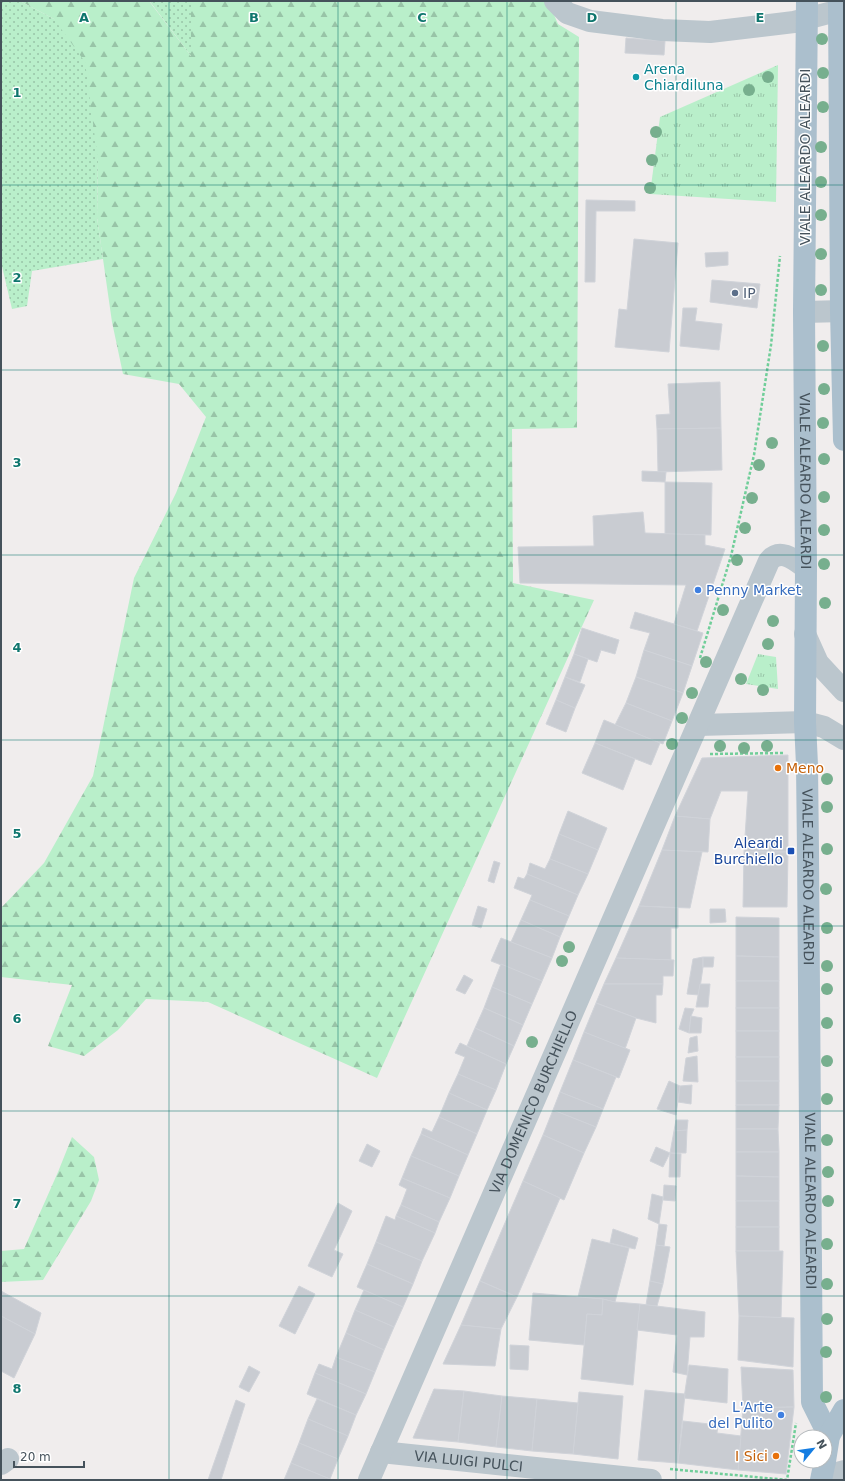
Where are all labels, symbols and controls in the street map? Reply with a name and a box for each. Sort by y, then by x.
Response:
text: A [79,10,89,25]
text: B [249,10,259,25]
text: C [417,10,427,25]
text: D [587,10,598,25]
text: E [756,10,764,25]
place label: Arena Chiardiluna [644,61,724,93]
street label: VIALE ALEARDO ALEARDI [797,69,813,245]
marker: Arena Chiardiluna [631,72,641,82]
text: 1 [12,85,22,100]
text: 2 [12,270,22,285]
place label: IP [743,285,756,301]
marker: IP [730,288,740,298]
street label: VIALE ALEARDO ALEARDI [797,393,814,569]
text: 3 [12,455,22,470]
place label: Penny Market [706,582,802,598]
marker: Penny Market [693,585,703,595]
text: 4 [12,640,22,655]
place label: Meno [786,760,824,776]
marker: Meno [773,763,783,773]
street label: VIALE ALEARDO ALEARDI [799,788,817,965]
text: 5 [12,826,22,841]
place label: Aleardi Burchiello [714,835,783,867]
marker: Aleardi Burchiello [786,846,796,856]
street label: VIA DOMENICO BURCHIELLO [486,1008,580,1197]
text: 6 [12,1011,22,1026]
street label: VIALE ALEARDO ALEARDI [802,1112,819,1289]
text: 7 [12,1196,22,1211]
text: 8 [12,1381,22,1396]
place label: L'Arte del Pulito [708,1399,773,1431]
marker: L'Arte del Pulito [776,1410,786,1420]
north arrow [793,1429,833,1469]
text: N [813,1437,829,1452]
scale bar [14,1443,84,1469]
street label: VIA LUIGI PULCI [413,1447,524,1475]
place label: I Sici [735,1448,768,1464]
text: 20 m [20,1450,51,1464]
marker: I Sici [771,1451,781,1461]

